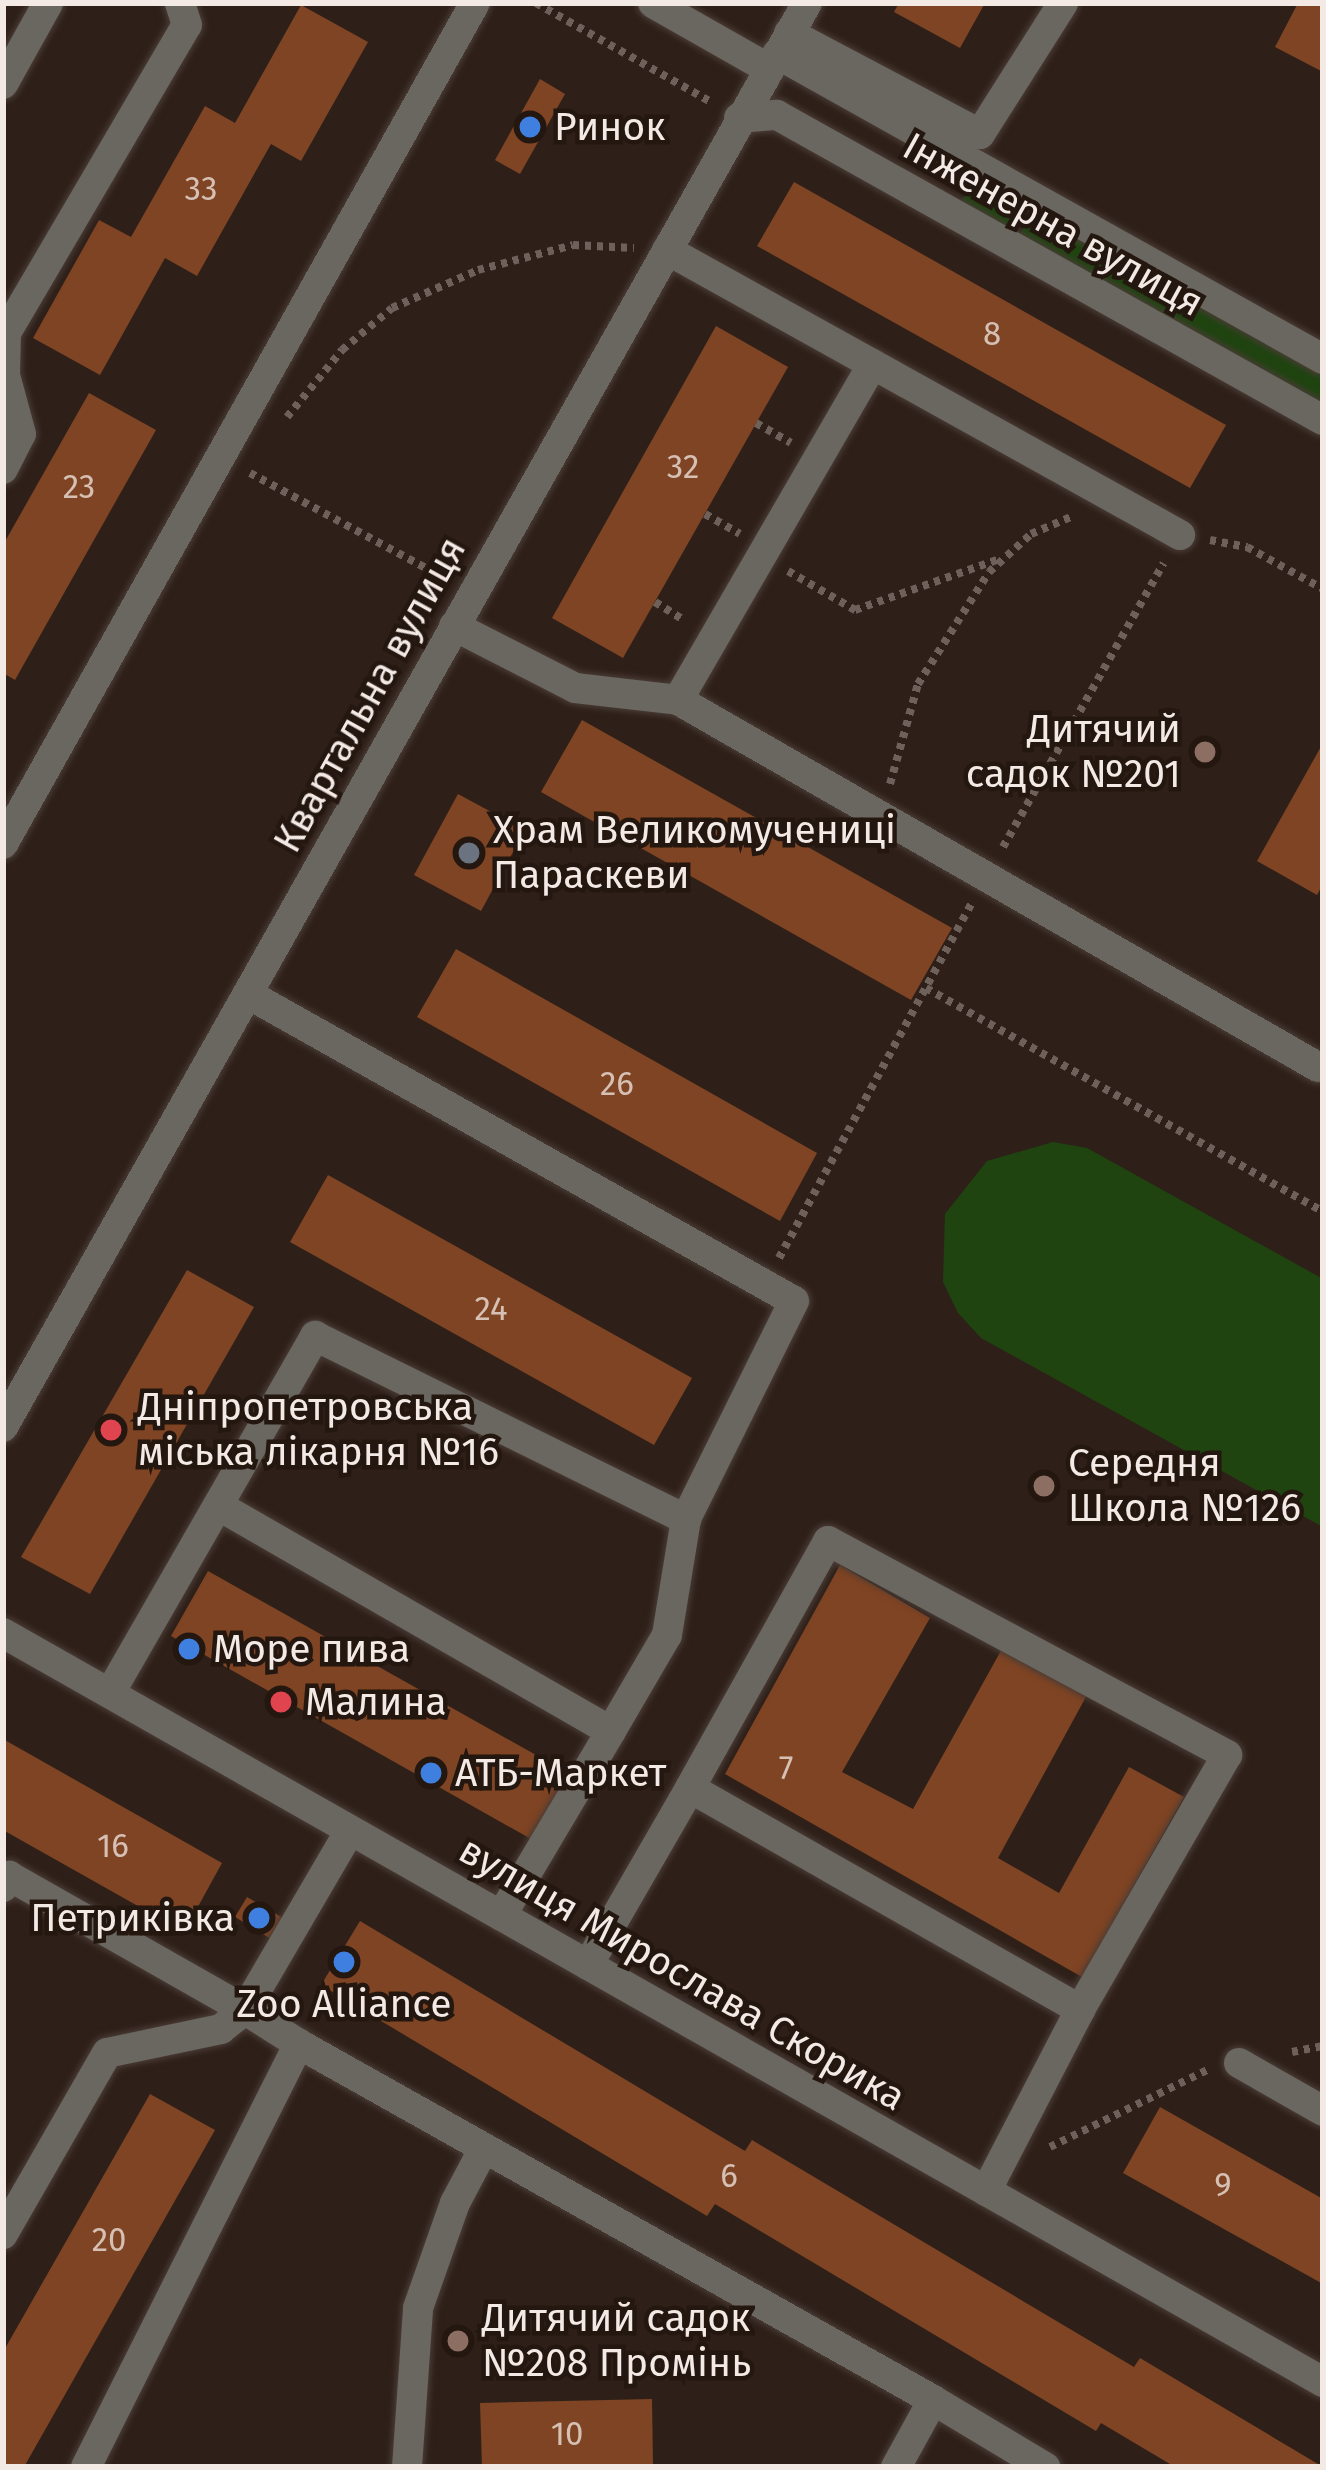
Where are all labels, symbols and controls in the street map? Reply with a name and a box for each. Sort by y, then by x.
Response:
place label: Ринок [554,104,665,150]
marker: Ринок [517,114,543,140]
street label: Інженерна вулиця [895,123,1211,327]
house number: 33 [185,170,217,210]
house number: 8 [983,315,1001,355]
house number: 32 [667,448,699,488]
house number: 23 [63,468,95,508]
street label: Квартальна вулиця [264,529,476,861]
place label: Дитячий садок №201 [966,707,1181,798]
marker: Дитячий садок №201 [1192,739,1218,765]
place label: Храм Великомучениці Параскеви [493,808,896,899]
marker: Храм Великомучениці Параскеви [456,840,482,866]
house number: 26 [600,1065,634,1105]
house number: 24 [475,1290,507,1330]
place label: Дніпропетровська міська лікарня №16 [138,1385,499,1476]
marker: Дніпропетровська міська лікарня №16 [95,1414,127,1446]
place label: Середня Школа №126 [1068,1441,1301,1532]
marker: Середня Школа №126 [1031,1473,1057,1499]
place label: Море пива [213,1626,410,1672]
marker: Море пива [176,1636,202,1662]
place label: Малина [305,1679,447,1725]
marker: Малина [268,1689,294,1715]
house number: 7 [779,1749,793,1789]
place label: АТБ-Маркет [455,1750,666,1796]
marker: АТБ-Маркет [418,1760,444,1786]
house number: 16 [97,1827,129,1867]
street label: вулиця Мирослава Скорика [451,1827,913,2121]
place label: Петриківка [30,1895,235,1941]
marker: Петриківка [246,1905,272,1931]
marker: Zoo Alliance [331,1949,357,1975]
place label: Zoo Alliance [237,1981,451,2027]
house number: 6 [720,2157,738,2197]
house number: 9 [1214,2166,1232,2206]
house number: 20 [92,2221,126,2261]
place label: Дитячий садок №208 Промінь [482,2296,751,2387]
marker: Дитячий садок №208 Промінь [445,2328,471,2354]
house number: 10 [551,2415,583,2455]

